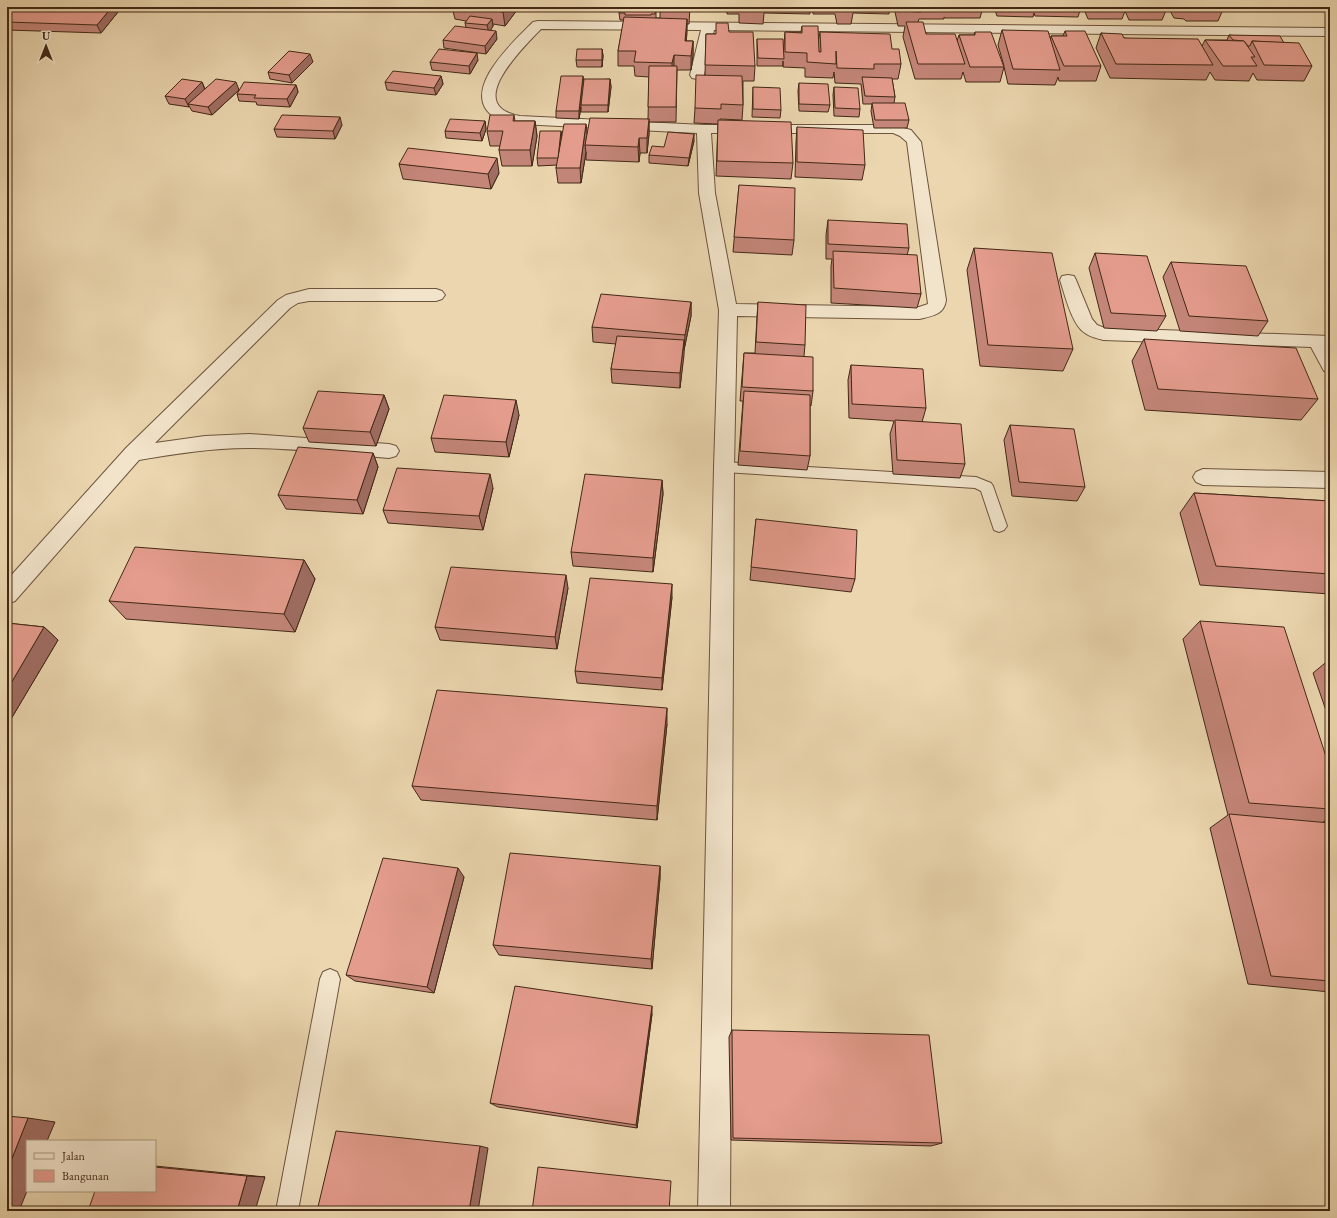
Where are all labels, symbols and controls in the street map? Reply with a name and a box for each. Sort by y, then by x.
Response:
north arrow [26,26,66,66]
text: U [42,29,51,43]
legend [26,1140,156,1192]
text: Jalan [61,1148,86,1164]
text: Bangunan [62,1168,110,1184]

